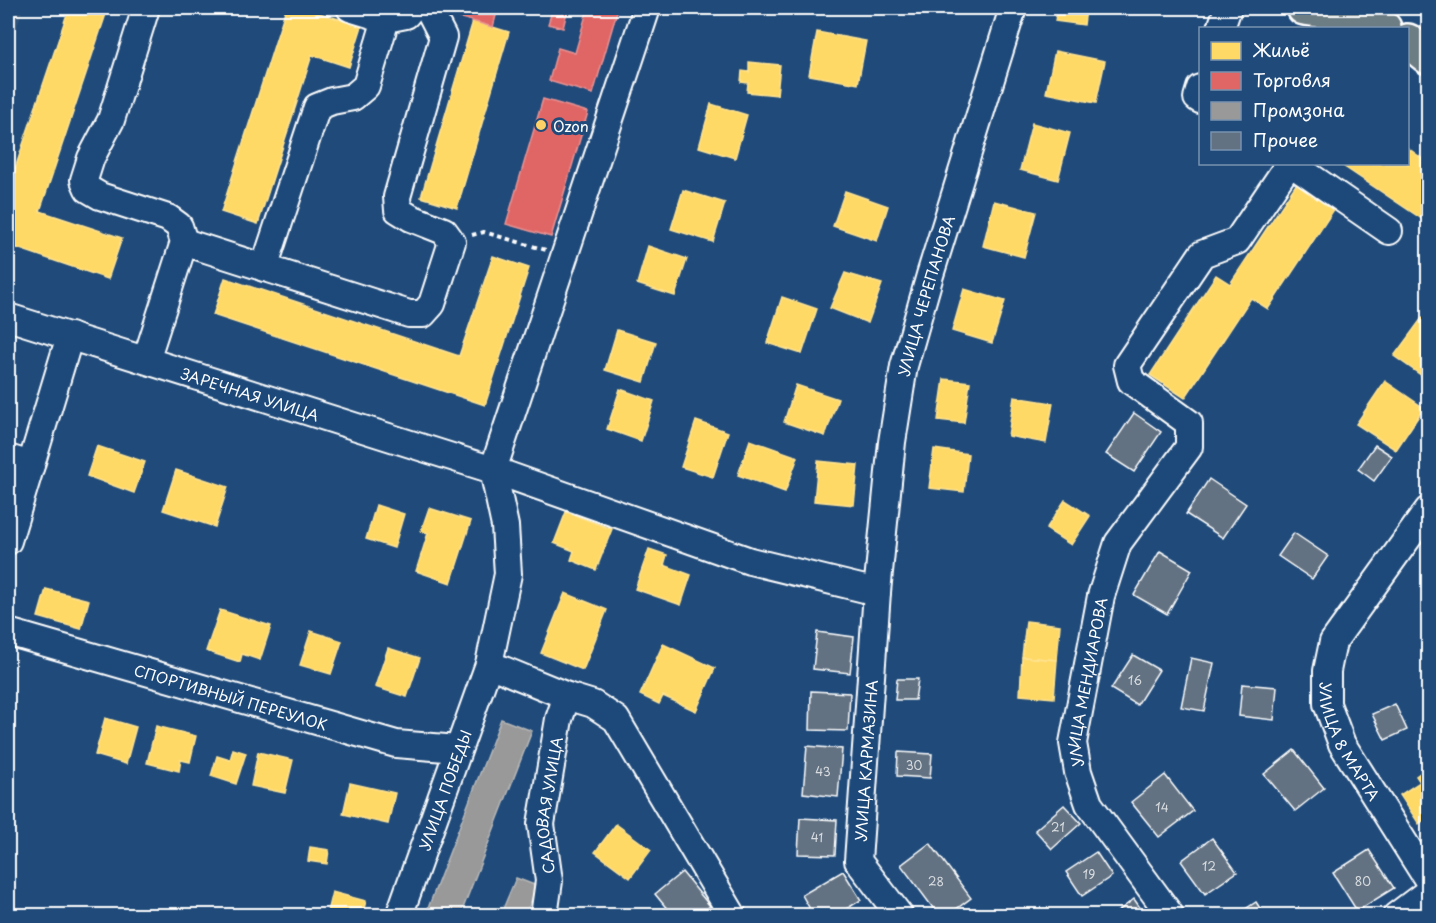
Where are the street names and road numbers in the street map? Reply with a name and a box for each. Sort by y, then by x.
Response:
street label: УЛИЦА ЧЕРЕПАНОВА [891,212,960,378]
street label: ЗАРЕЧНАЯ УЛИЦА [178,361,322,426]
street label: УЛИЦА МЕНДИАРОВА [1061,595,1112,769]
street label: СПОРТИВНЫЙ ПЕРЕУЛОК [132,658,331,735]
street label: УЛИЦА КАРМАЗИНА [848,679,882,842]
street label: УЛИЦА 8 МАРТА [1316,682,1386,805]
street label: УЛИЦА ПОБЕДЫ [412,726,476,853]
street label: САДОВАЯ УЛИЦА [529,735,567,876]

